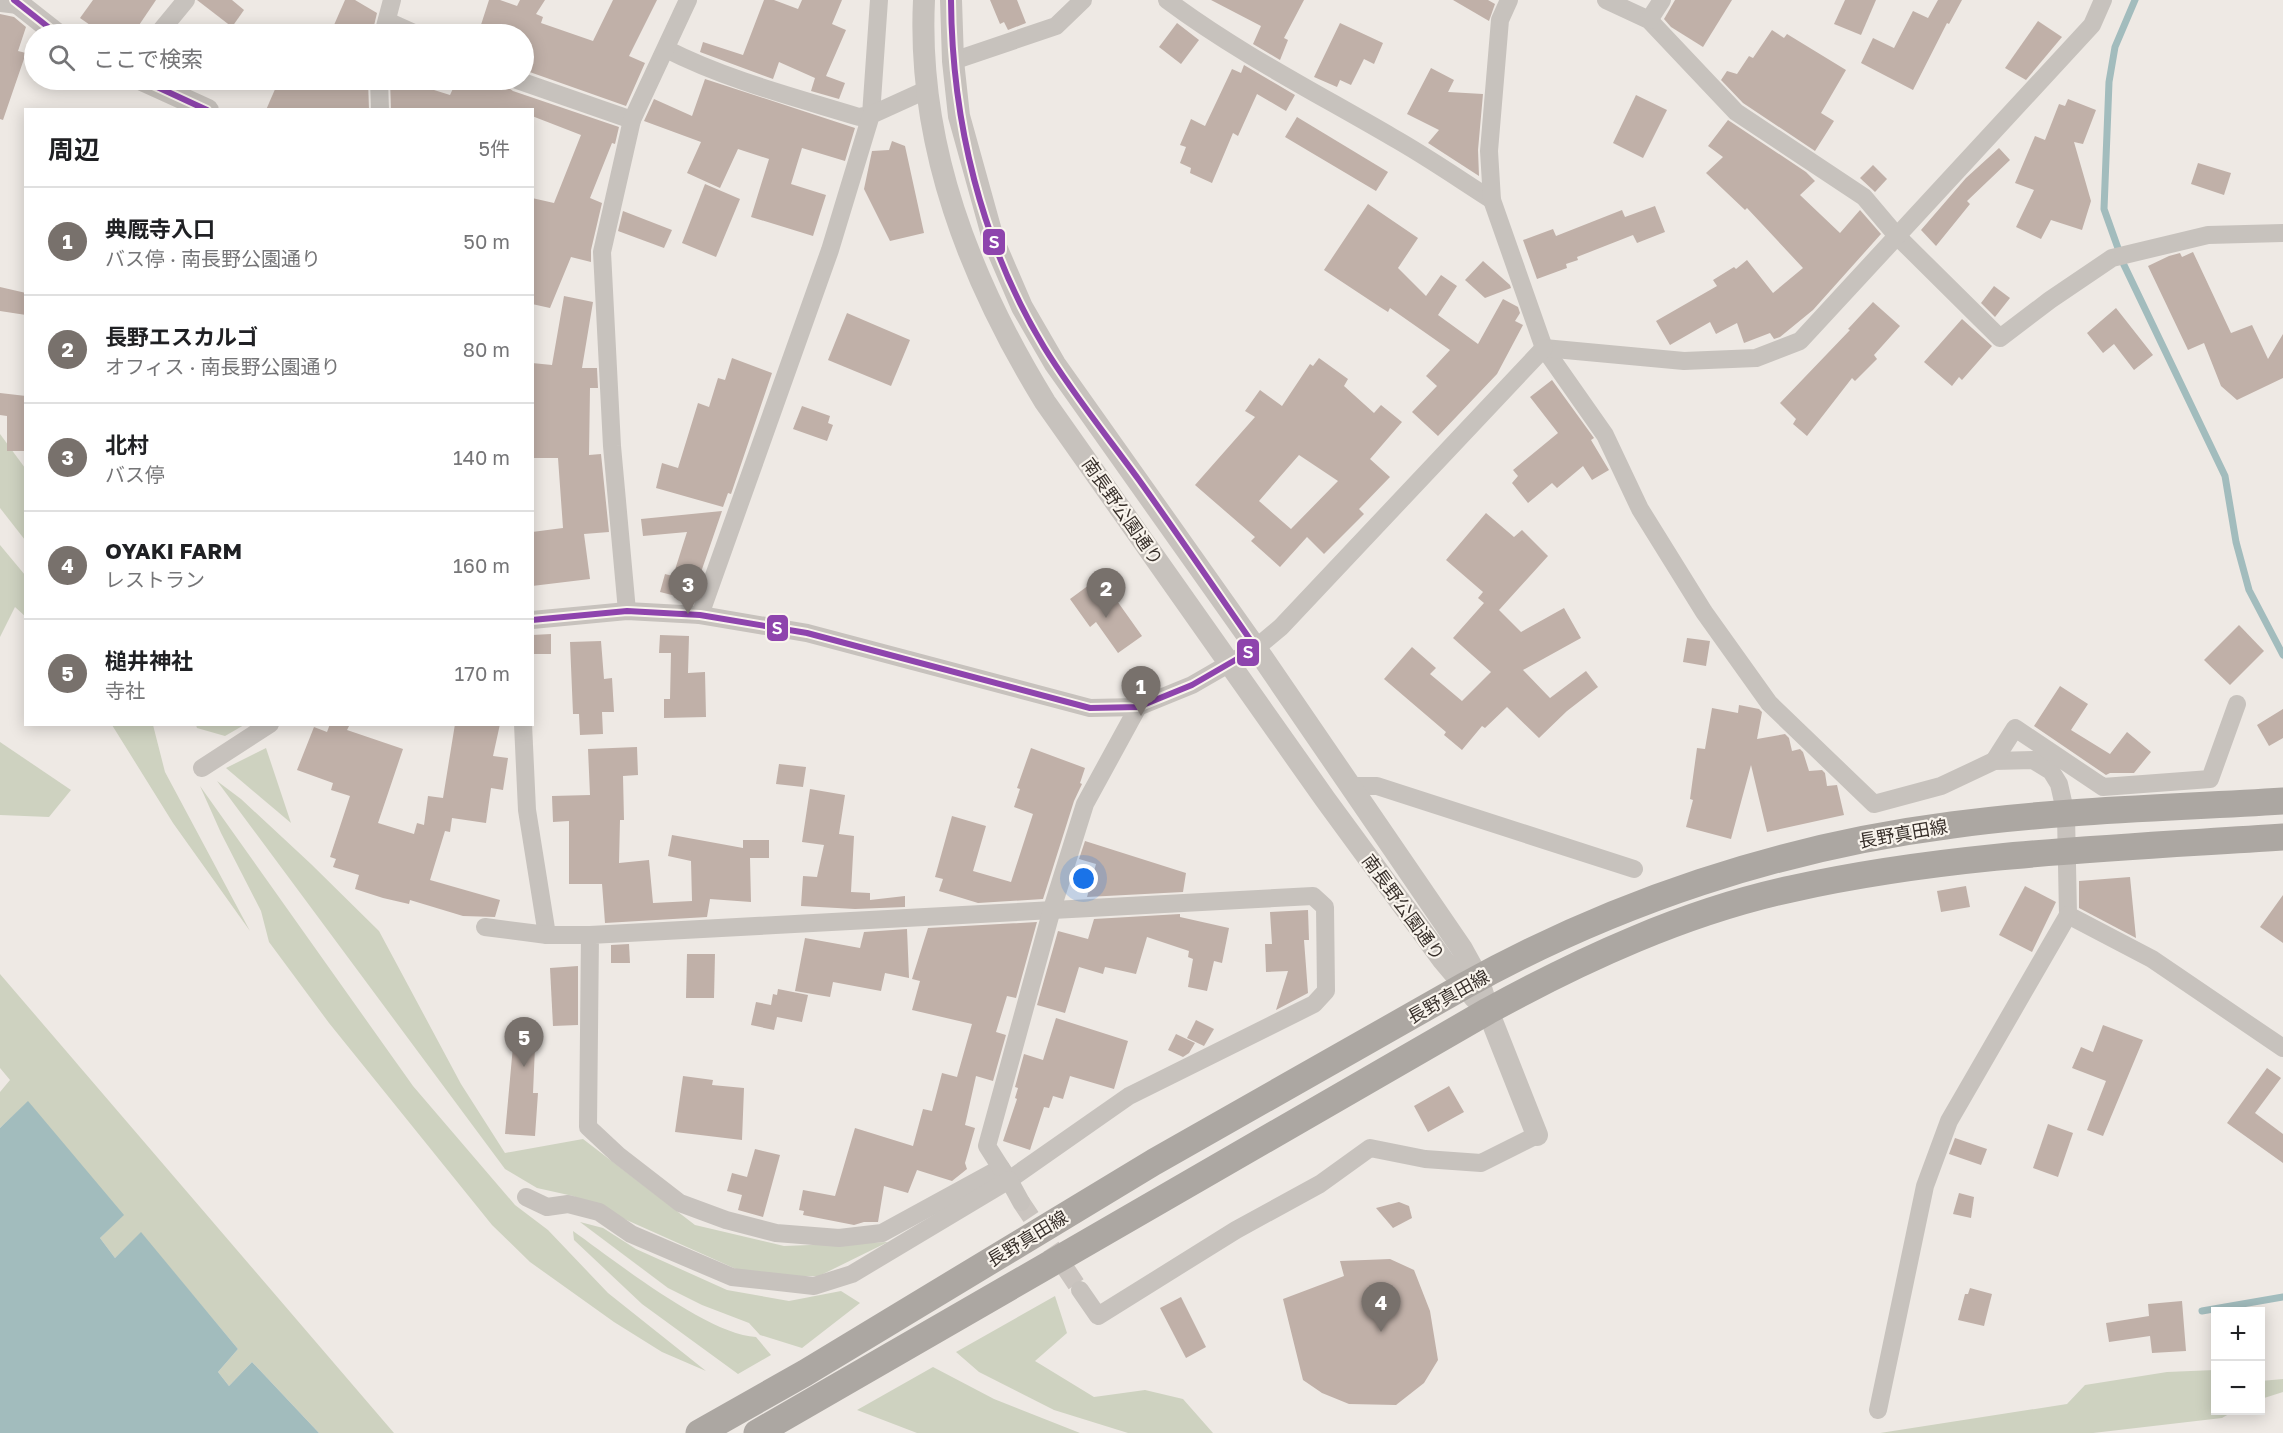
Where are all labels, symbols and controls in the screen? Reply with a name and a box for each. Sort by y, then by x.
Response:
search box [24,24,534,90]
icon: search [45,41,78,74]
text: ここで検索 [93,45,203,72]
text: 周辺 [48,134,100,165]
text: 5件 [478,136,510,160]
text: 典厩寺入口 [105,215,215,242]
line badge: Ｓ [982,228,1006,256]
text: 1 [62,229,73,253]
text: 50 m [463,229,510,253]
text: Ｓ [986,232,1002,252]
text: バス停 · 南長野公園通り [105,246,321,270]
text: 長野エスカルゴ [105,323,259,350]
text: 2 [61,337,74,361]
text: 80 m [463,337,510,361]
text: オフィス · 南長野公園通り [105,354,341,378]
text: 北村 [105,431,149,458]
text: 3 [61,445,74,469]
text: 140 m [453,445,510,469]
street label: 南長野公園通り [1078,453,1168,569]
text: バス停 [105,462,165,486]
text: OYAKI FARM [105,537,242,564]
text: 4 [61,553,74,577]
text: 160 m [453,553,510,577]
pin: 3 [668,564,708,614]
text: レストラン [105,567,205,591]
pin: 2 [1086,568,1126,618]
line badge: Ｓ [766,614,789,642]
text: Ｓ [769,618,785,638]
line badge: Ｓ [1236,638,1260,667]
text: Ｓ [1240,642,1256,662]
text: 槌井神社 [105,647,193,674]
text: 5 [61,661,74,685]
text: 170 m [455,661,510,685]
pin: 1 [1122,666,1160,716]
text: 寺社 [105,678,145,702]
street label: 長野真田線 [1857,814,1949,852]
street label: 南長野公園通り [1358,850,1450,964]
your location [1069,864,1098,893]
street label: 長野真田線 [1403,965,1493,1027]
pin: 5 [504,1018,544,1067]
street label: 長野真田線 [983,1205,1071,1271]
pin: 4 [1362,1282,1400,1332]
map controls [2211,1307,2265,1415]
button: + [2211,1307,2265,1361]
button: − [2211,1361,2265,1415]

